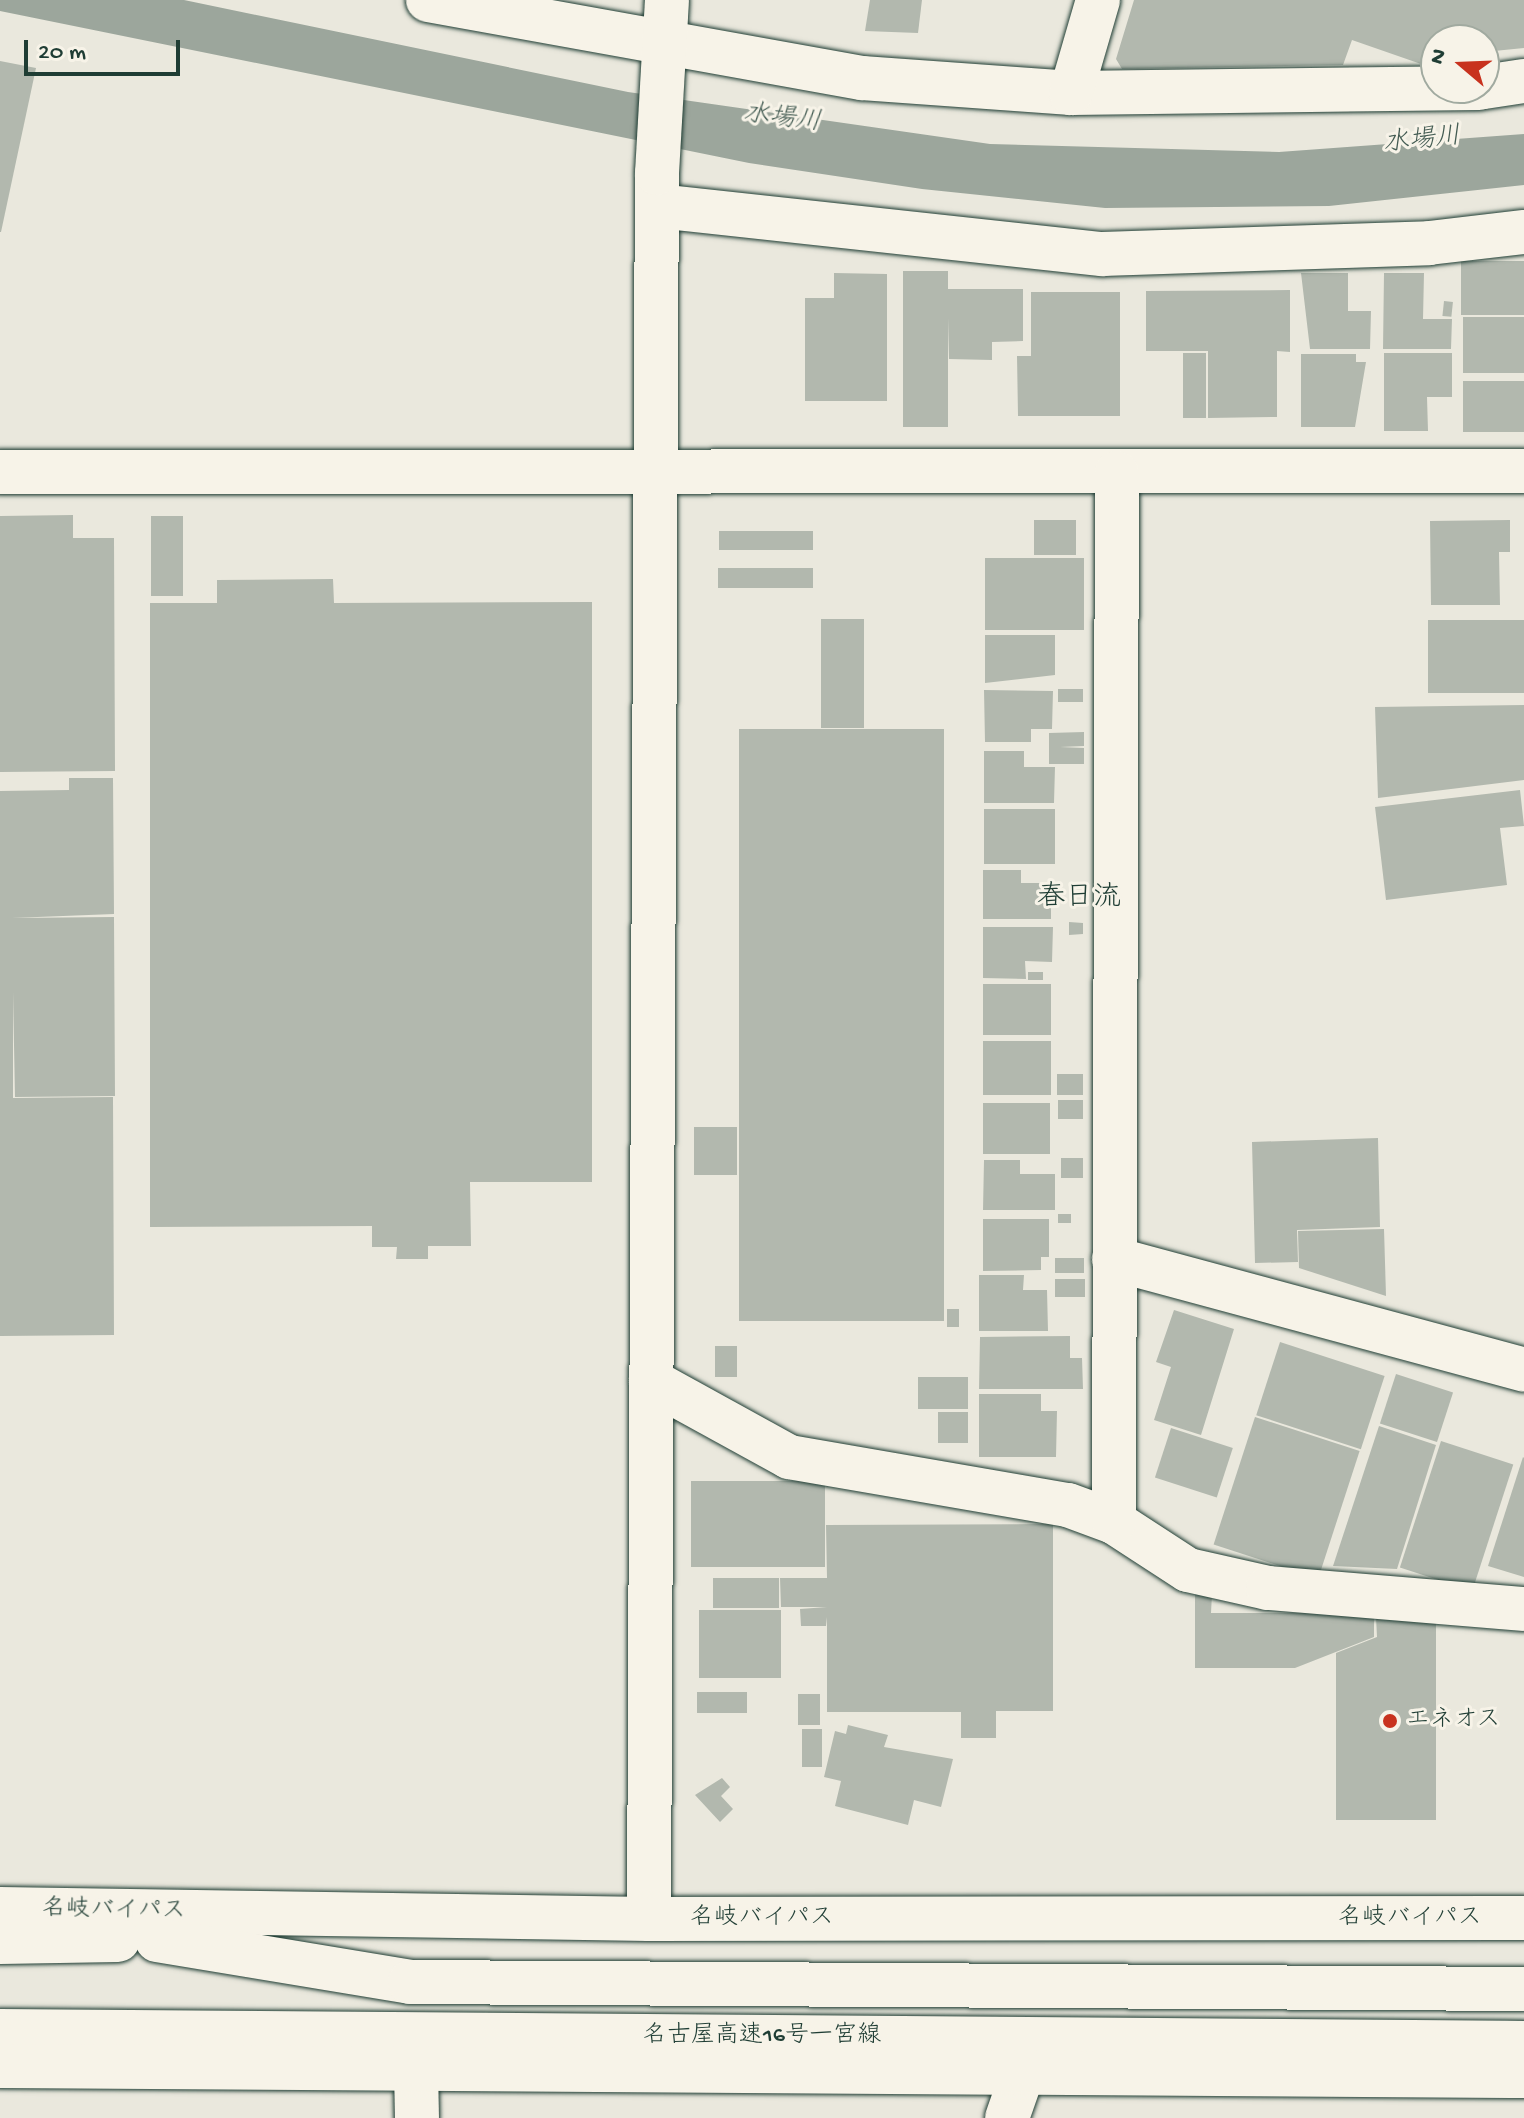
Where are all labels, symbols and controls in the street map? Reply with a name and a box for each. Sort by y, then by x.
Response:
scale bar [28,24,184,74]
north arrow [1420,24,1500,104]
text: 20 m [38,39,86,68]
text: N [1425,46,1454,68]
water label: 水場川 [741,100,823,140]
water label: 水場川 [1382,122,1462,162]
district label: 春日流 [1037,882,1121,916]
place label: エネオス [1406,1707,1502,1735]
marker: エネオス [1381,1712,1399,1730]
street label: 名岐バイパス [42,1895,186,1927]
street label: 名岐バイパス [690,1905,834,1933]
street label: 名岐バイパス [1338,1905,1482,1933]
street label: 名古屋高速16号一宮線 [643,2023,881,2051]

